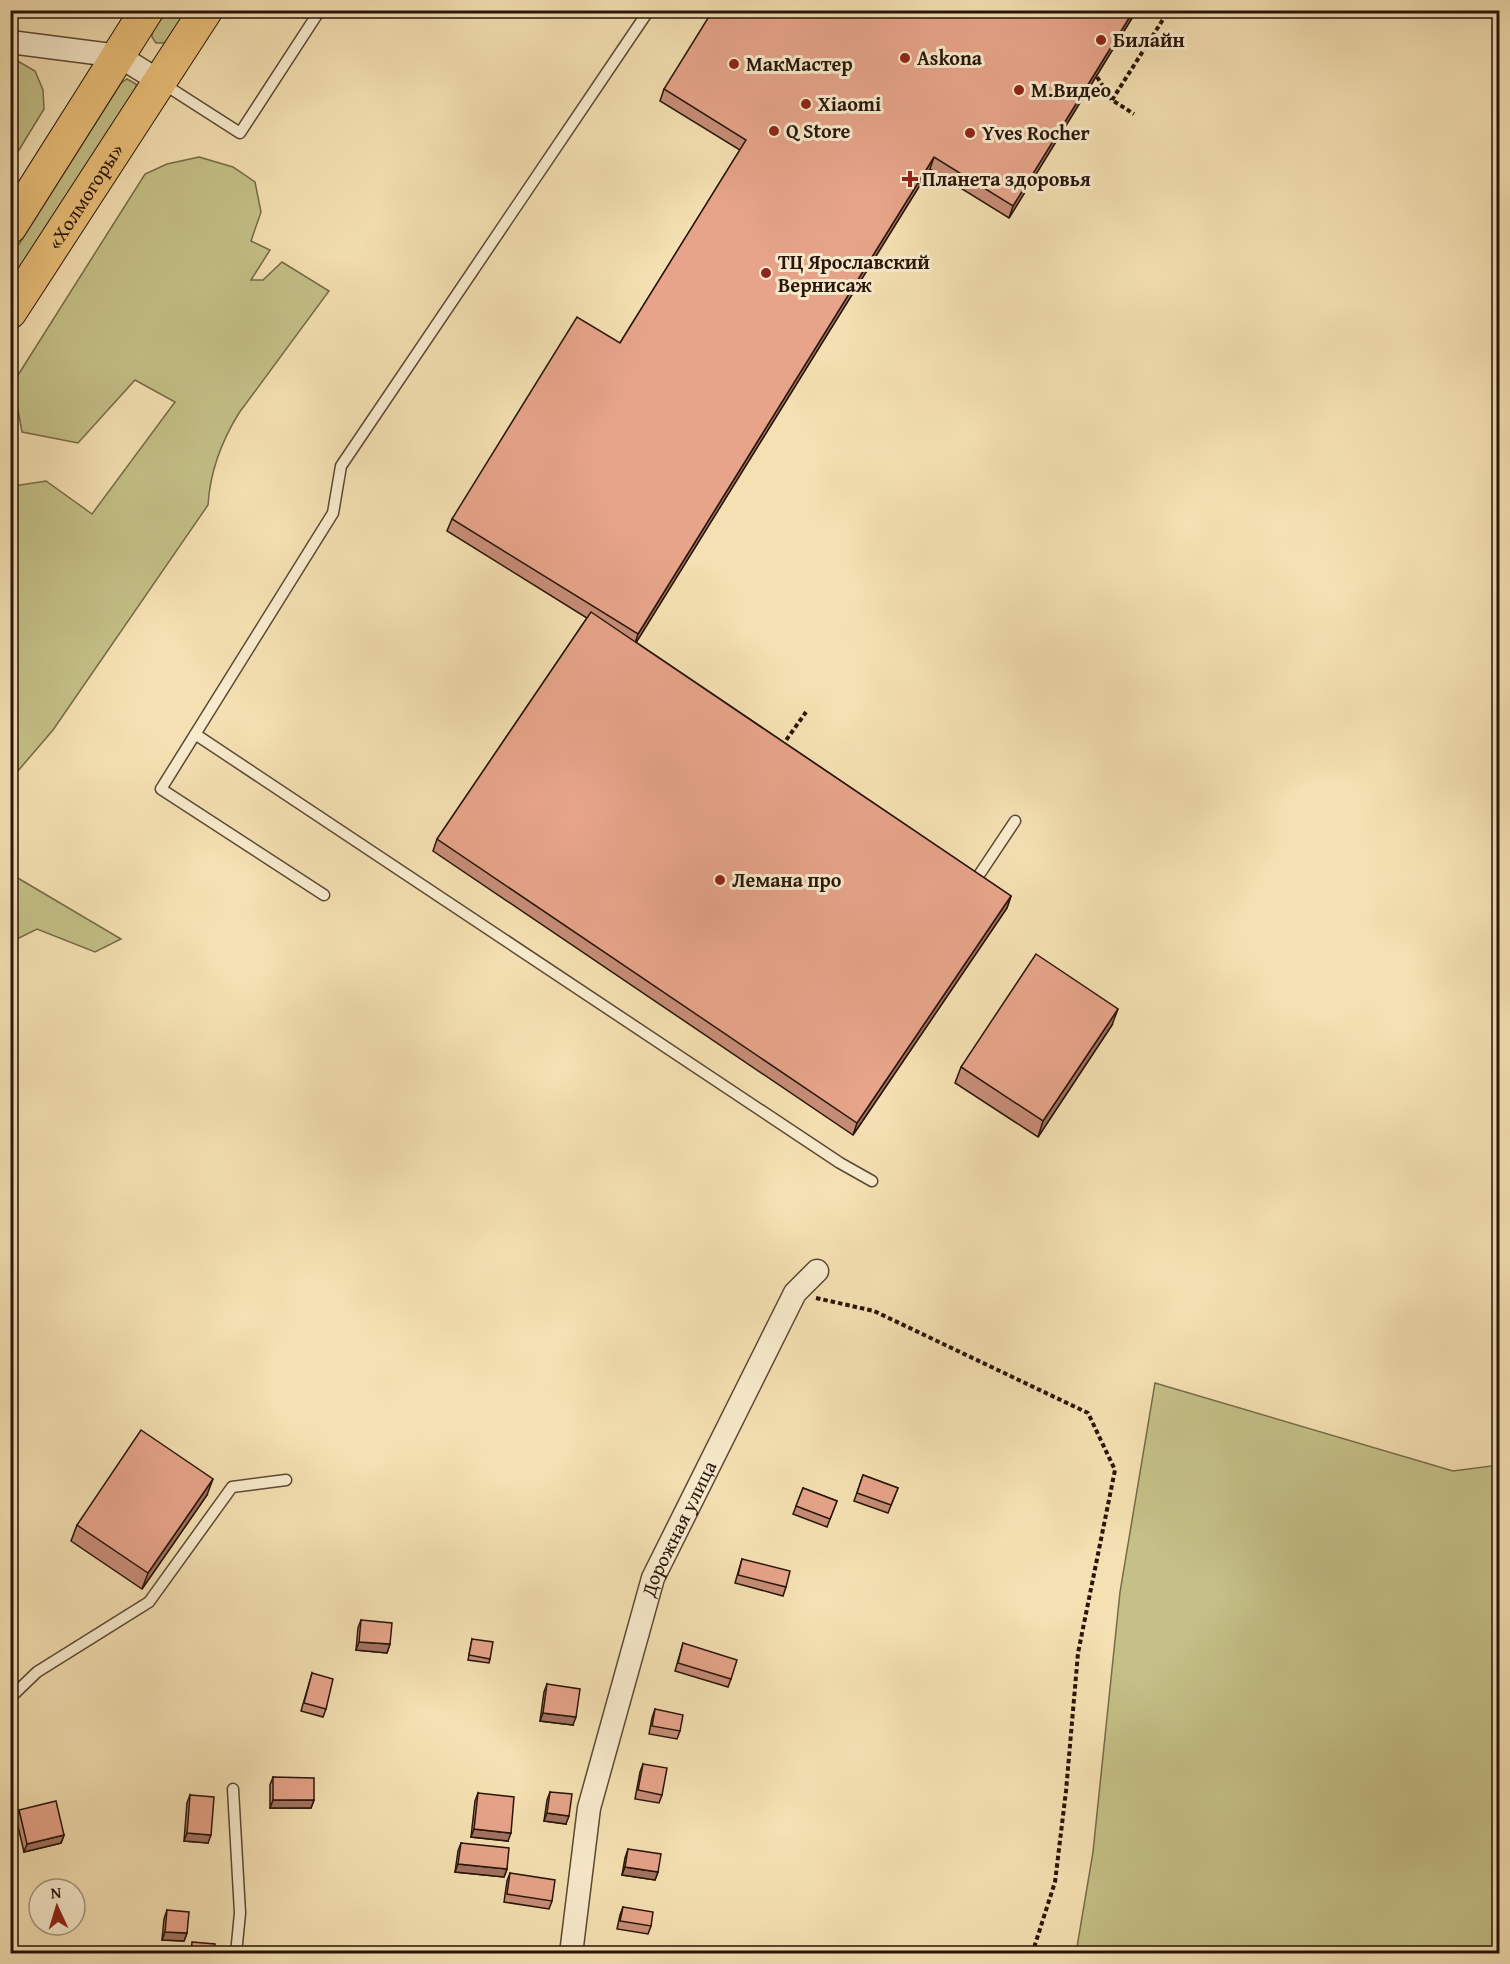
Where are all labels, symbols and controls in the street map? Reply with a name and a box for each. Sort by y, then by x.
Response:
place label: Билайн [1113,25,1185,54]
marker: Билайн [1094,33,1108,47]
place label: Askona [917,43,983,72]
place label: МакМастер [746,49,853,78]
marker: Askona [898,51,912,65]
marker: МакМастер [727,57,741,71]
place label: М.Видео [1031,75,1111,104]
marker: М.Видео [1012,83,1026,97]
place label: Xiaomi [818,89,881,118]
marker: Xiaomi [799,97,813,111]
place label: Q Store [786,116,851,145]
place label: Yves Rocher [982,118,1090,147]
marker: Q Store [767,124,781,138]
marker: Yves Rocher [963,126,977,140]
street label: «Холмогоры» [39,137,130,255]
place label: Планета здоровья [922,164,1091,193]
marker: Планета здоровья [903,172,917,186]
place label: ТЦ Ярославский Вернисаж [778,247,930,299]
marker: ТЦ Ярославский Вернисаж [759,266,773,280]
place label: Лемана про [732,865,842,894]
marker: Лемана про [713,873,727,887]
street label: Дорожная улица [633,1455,723,1601]
north arrow [27,1877,87,1937]
text: N [50,1880,62,1904]

